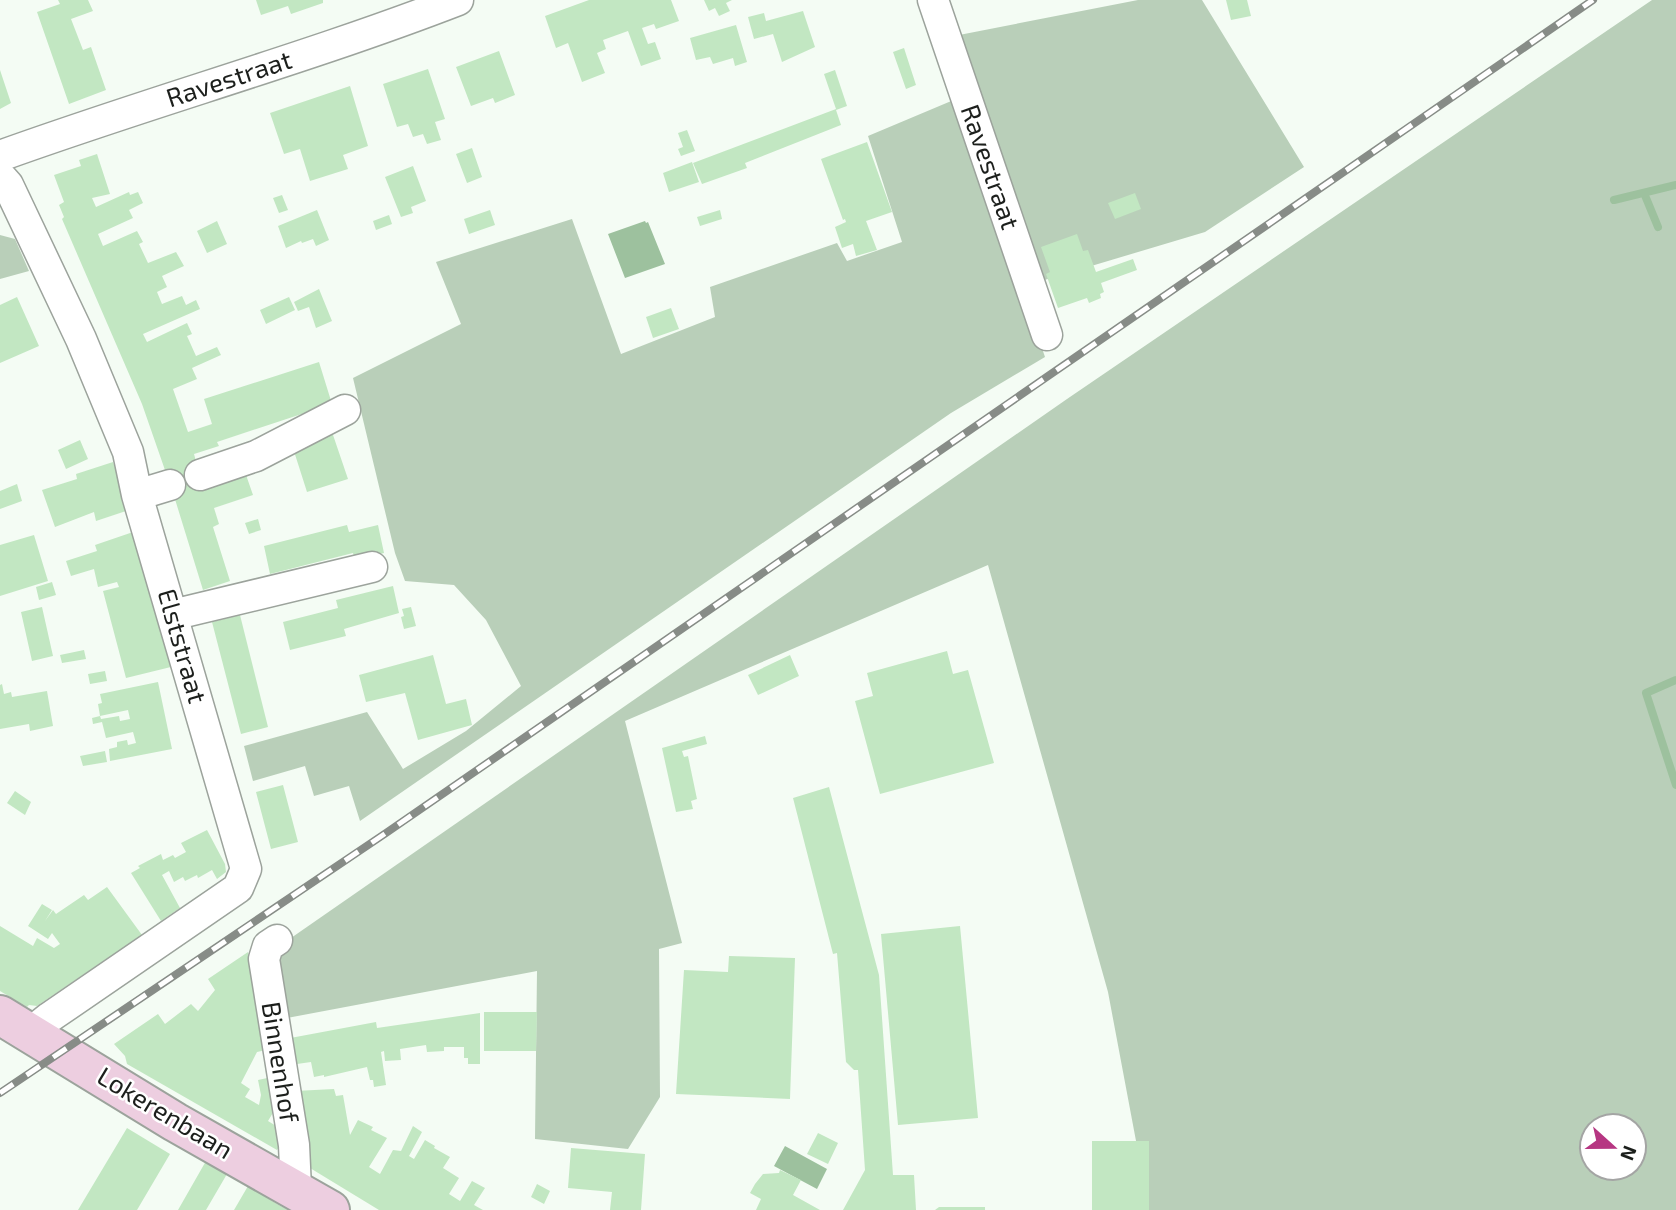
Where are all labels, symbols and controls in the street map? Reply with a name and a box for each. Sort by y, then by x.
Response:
street label: Ravestraat [162,43,295,112]
street label: Ravestraat [956,100,1027,233]
street label: Elststraat [152,585,215,706]
street label: Binnenhof [257,999,306,1125]
street label: Lokerenbaan [92,1059,239,1164]
north arrow [1578,1112,1648,1182]
text: N [1616,1143,1643,1164]

